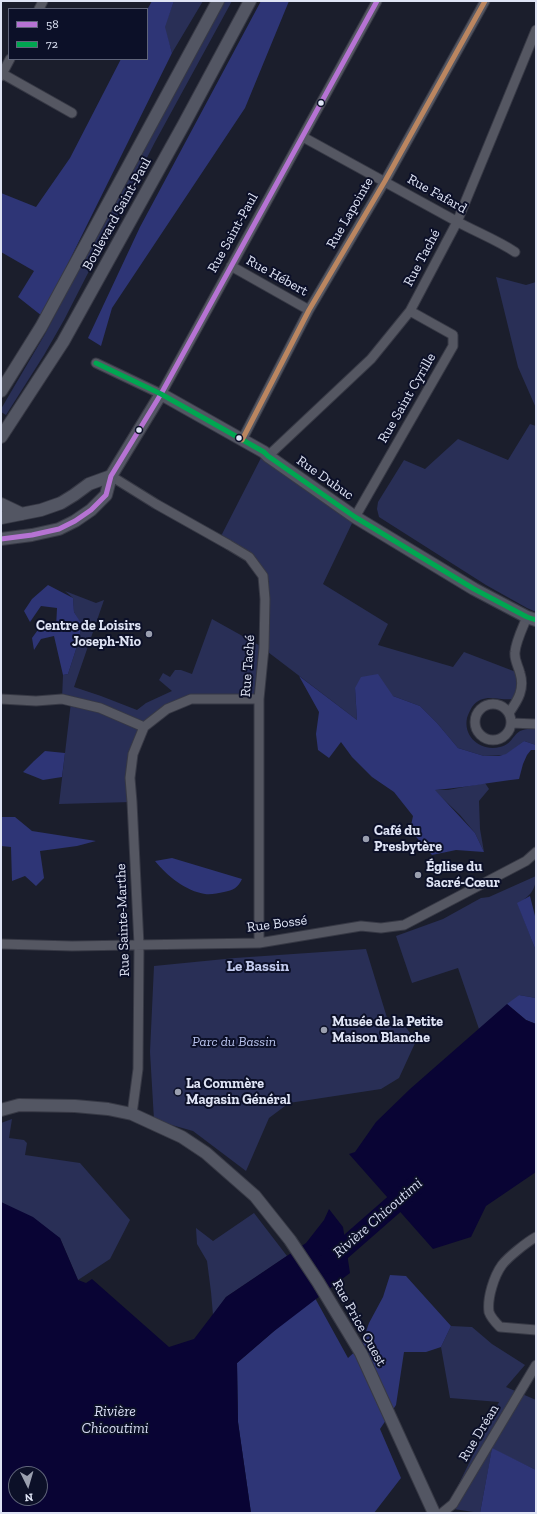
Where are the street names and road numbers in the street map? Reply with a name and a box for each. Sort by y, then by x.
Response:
street label: Boulevard Saint-Paul [79,155,155,273]
street label: Rue Fafard [404,171,470,217]
street label: Rue Lapointe [323,174,377,252]
street label: Rue Saint-Paul [204,190,262,276]
street label: Rue Taché [400,227,444,289]
street label: Rue Hébert [243,252,311,300]
street label: Rue Saint Cyrille [375,350,439,446]
street label: Rue Dubuc [293,452,357,504]
street label: Rue Taché [237,634,259,698]
street label: Rue Sainte-Marthe [113,863,133,977]
street label: Rue Bossé [246,912,308,936]
street label: Rue Price Ouest [328,1277,390,1369]
street label: Rue Dréan [455,1402,503,1464]

